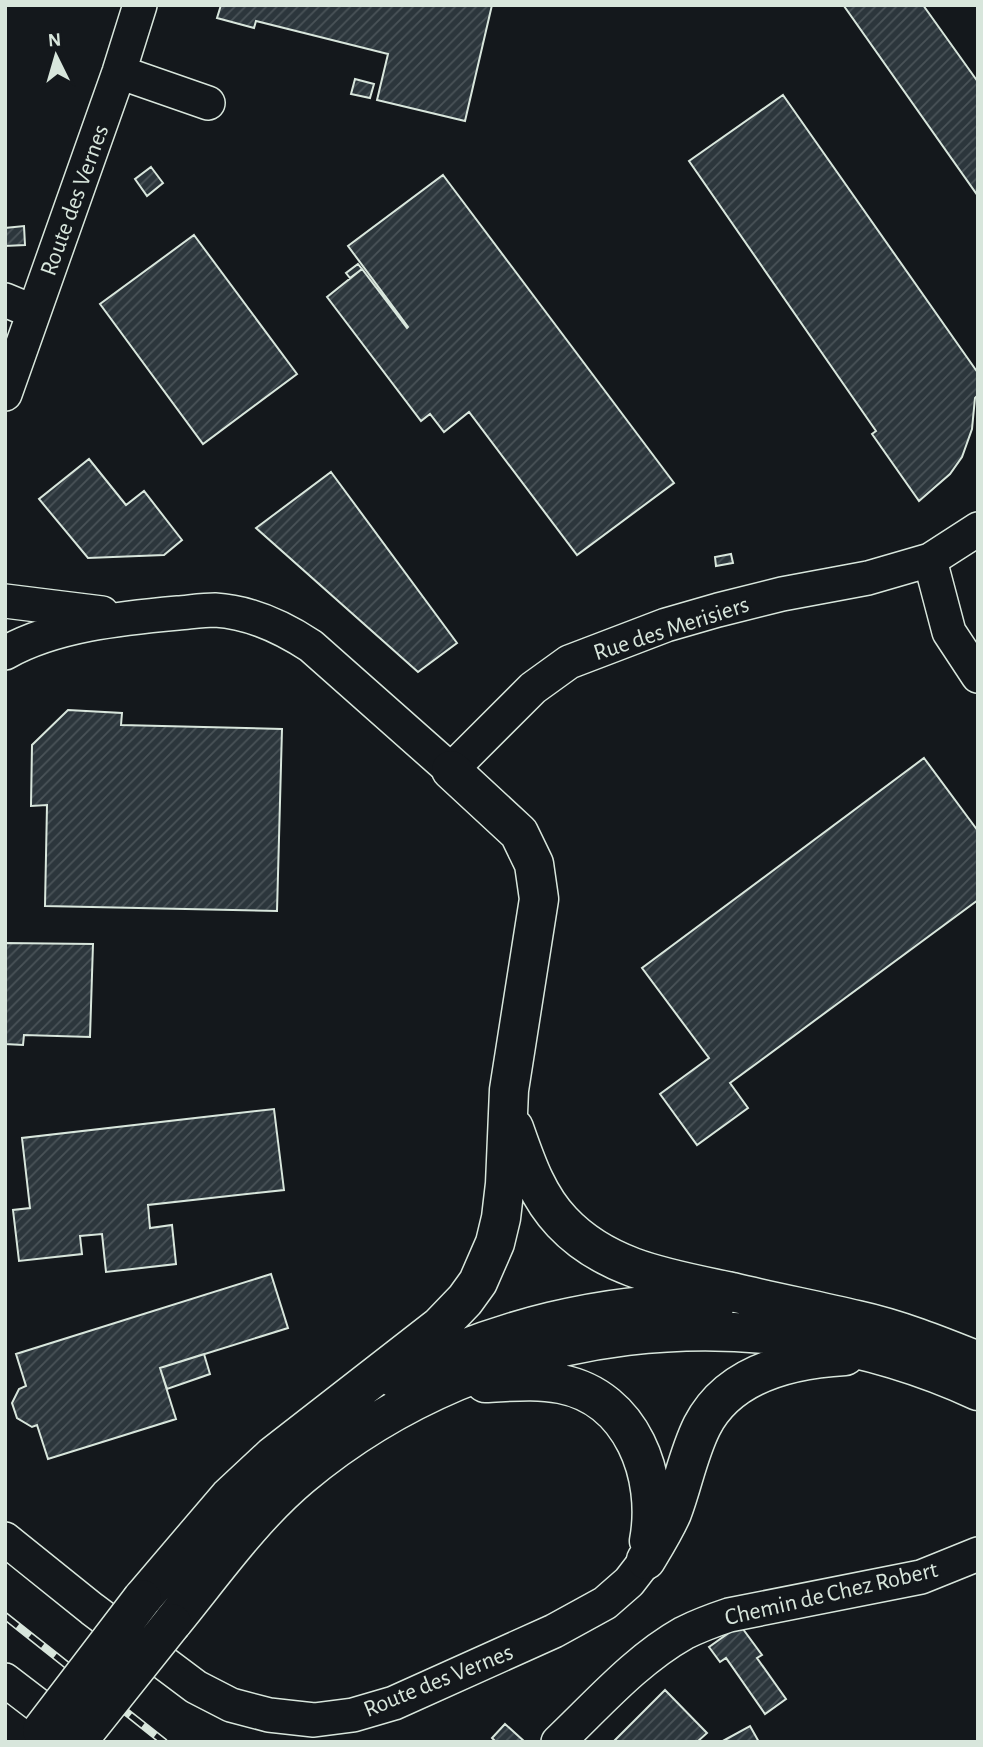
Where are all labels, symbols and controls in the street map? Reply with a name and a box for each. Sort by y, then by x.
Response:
north arrow [21,21,91,91]
text: N [47,31,62,51]
street label: Route des Vernes [37,122,113,279]
street label: Rue des Merisiers [591,593,752,665]
street label: Chemin de Chez Robert [722,1558,940,1630]
street label: Route des Vernes [360,1640,516,1722]

